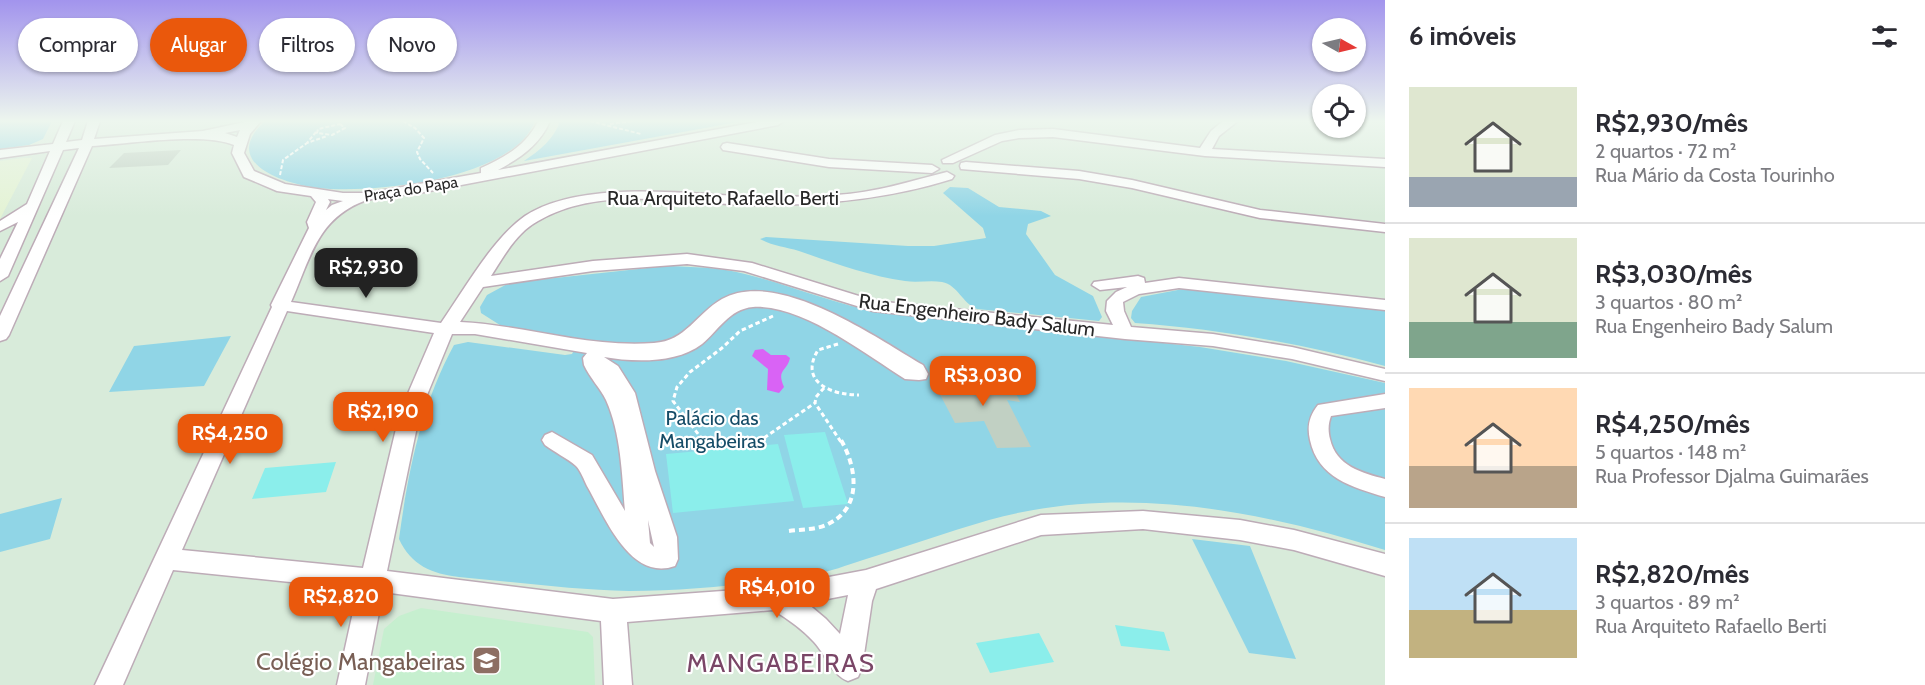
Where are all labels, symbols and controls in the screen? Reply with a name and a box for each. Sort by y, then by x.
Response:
chip: Comprar [18,18,138,72]
chip: Alugar [150,18,247,72]
chip: Filtros [259,18,355,72]
chip: Novo [367,18,457,72]
north arrow [1312,18,1366,72]
map controls [1312,18,1366,138]
text: 6 imóveis [1409,20,1516,52]
icon: filters [1868,20,1901,53]
button: locate [1312,84,1366,138]
text: R$2,930/mês [1595,107,1748,139]
icon: home [1457,111,1529,183]
text: 2 quartos · 72 m² [1595,139,1736,163]
text: Rua Mário da Costa Tourinho [1595,163,1835,187]
street label: Praça do Papa [363,172,460,206]
street label: Rua Arquiteto Rafaello Berti [607,186,839,210]
pin: R$2,930 [311,248,421,299]
text: R$2,930 [328,255,404,279]
text: R$3,030/mês [1595,258,1752,290]
icon: home [1457,262,1529,334]
street label: Rua Engenheiro Bady Salum [857,289,1097,341]
text: 3 quartos · 80 m² [1595,290,1742,314]
text: Rua Engenheiro Bady Salum [1595,314,1833,338]
pin: R$3,030 [928,356,1038,407]
text: R$3,030 [944,363,1022,387]
pin: R$2,190 [328,392,438,443]
text: R$2,190 [347,399,419,423]
park label: Palácio das Mangabeiras [659,406,765,453]
text: R$4,250/mês [1595,408,1750,440]
icon: home [1457,412,1529,484]
pin: R$4,250 [175,414,285,465]
text: R$4,250 [192,421,268,445]
text: 5 quartos · 148 m² [1595,440,1746,464]
text: Rua Professor Djalma Guimarães [1595,464,1869,488]
text: R$2,820/mês [1595,558,1749,590]
icon: home [1457,562,1529,634]
pin: R$4,010 [722,568,832,619]
text: R$4,010 [739,575,815,599]
pin: R$2,820 [286,577,396,628]
text: R$2,820 [303,584,379,608]
text: 3 quartos · 89 m² [1595,590,1740,614]
text: Rua Arquiteto Rafaello Berti [1595,614,1827,638]
school or university icon: Colégio Mangabeiras [470,645,502,677]
place label: Colégio Mangabeiras [256,647,465,676]
district label: MANGABEIRAS [687,647,875,679]

